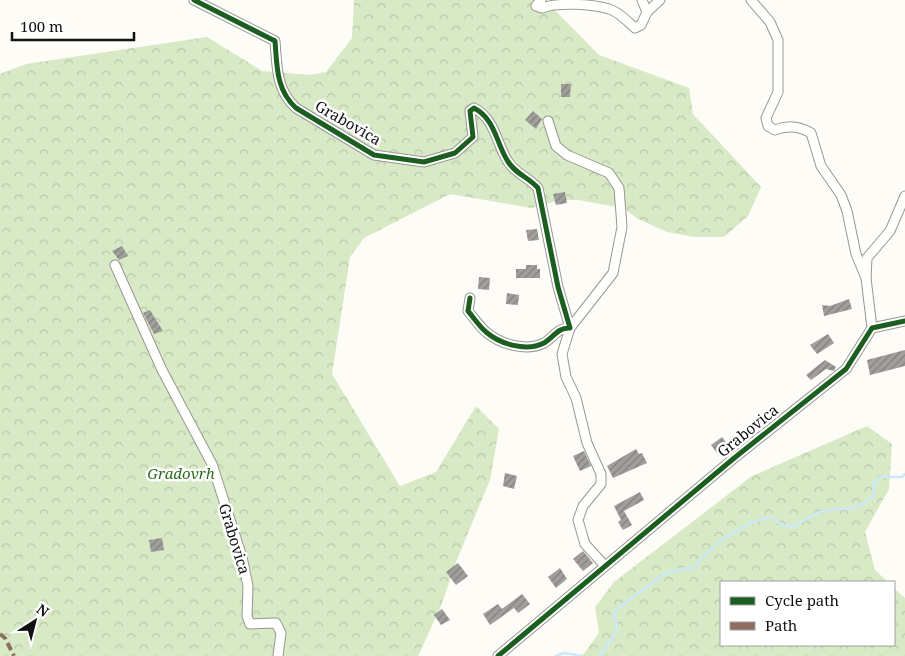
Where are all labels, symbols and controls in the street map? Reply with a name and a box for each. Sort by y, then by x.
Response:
scale bar [12,10,135,42]
text: 100 m [20,16,63,36]
street label: Grabovica [312,95,385,149]
street label: Grabovica [713,399,782,461]
park label: Gradovrh [147,463,215,483]
street label: Grabovica [215,501,255,577]
legend [720,581,895,646]
text: Cycle path [765,590,840,610]
north arrow [10,596,60,646]
text: N [33,599,53,621]
text: Path [765,615,798,635]

